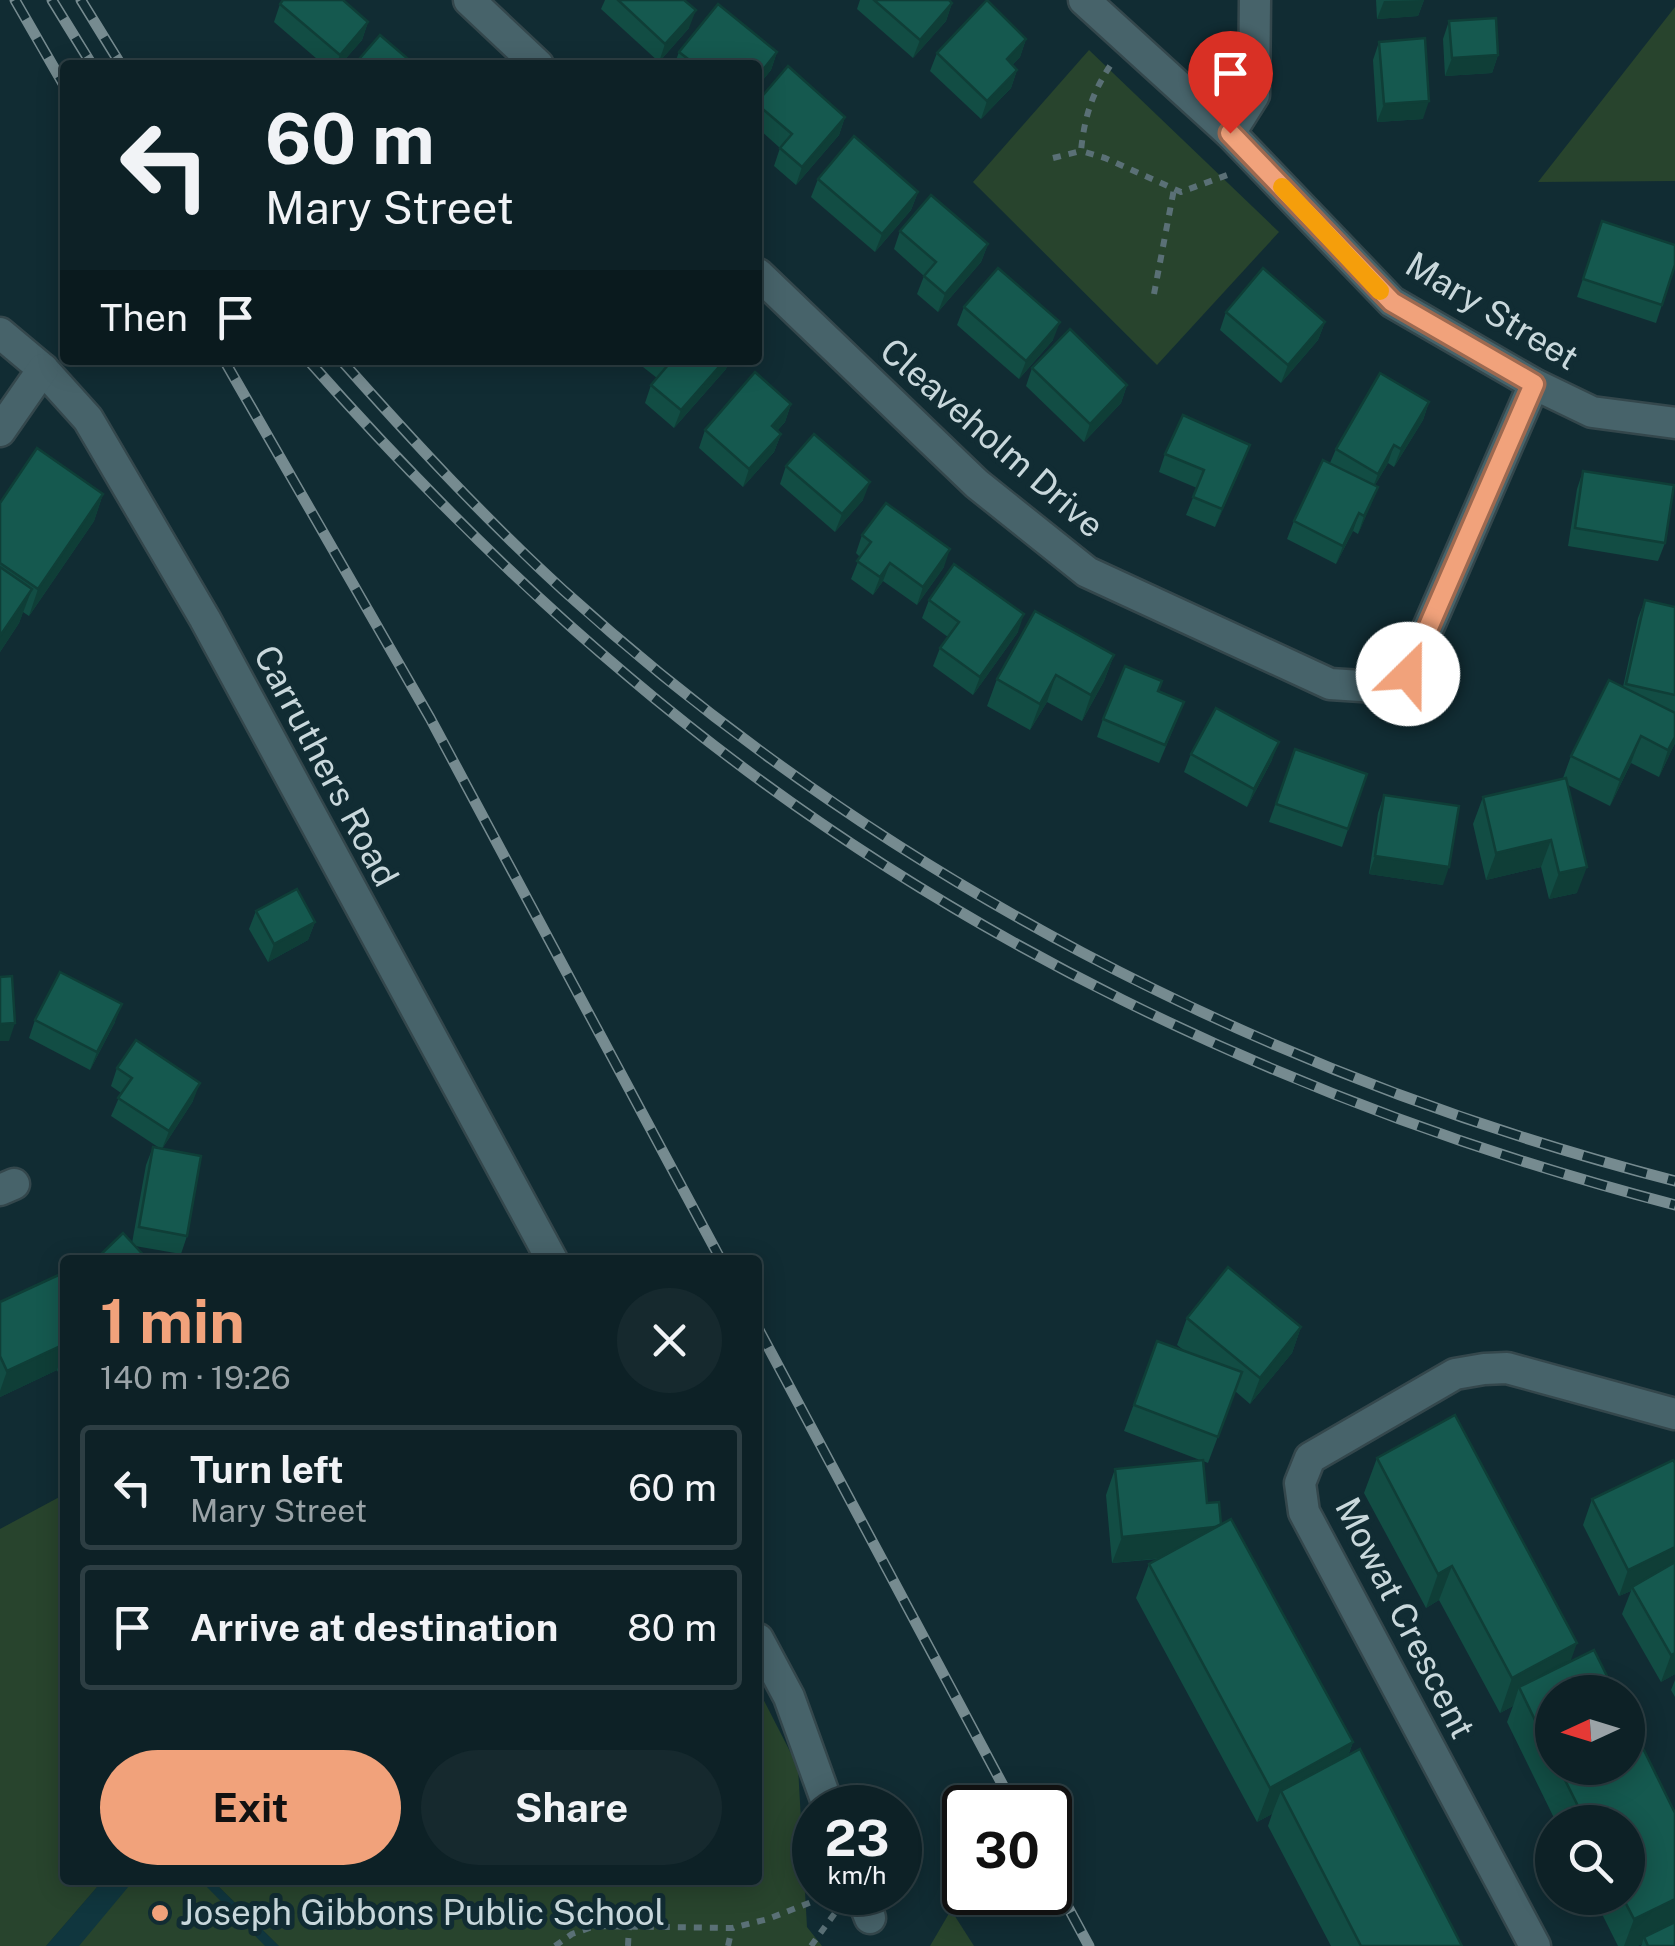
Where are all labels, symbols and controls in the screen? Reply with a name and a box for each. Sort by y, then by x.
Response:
pin [1188,31,1273,134]
icon: arrive [1203,46,1258,101]
text: 60 m [265,97,435,180]
icon: left [100,100,230,230]
text: Mary Street [265,181,514,234]
street label: Mary Street [1399,243,1586,378]
icon: arrive [208,290,263,345]
text: Then [100,295,188,340]
street label: Cleaveholm Drive [872,330,1112,546]
position arrow [1356,622,1460,726]
street label: Carruthers Road [246,638,407,893]
text: 1 min [100,1286,245,1357]
button: close [617,1288,722,1393]
text: 140 m · 19:26 [100,1359,291,1396]
text: Turn left [190,1447,344,1492]
icon: left [105,1460,160,1515]
text: 60 m [628,1465,717,1510]
street label: Mowat Crescent [1327,1491,1484,1745]
text: Mary Street [190,1492,367,1529]
icon: arrive [105,1600,160,1655]
text: Arrive at destination [190,1605,558,1650]
text: 80 m [627,1605,717,1650]
north arrow [1535,1675,1645,1785]
map controls [1535,1675,1645,1915]
button: Exit [100,1750,401,1865]
button: Share [421,1750,722,1865]
speed limit sign: 30 [942,1785,1072,1915]
button: search [1535,1805,1645,1915]
text: 23 [824,1808,890,1867]
text: km/h [828,1860,886,1890]
place label: Joseph Gibbons Public School [180,1892,665,1933]
marker: Joseph Gibbons Public School [149,1902,171,1924]

